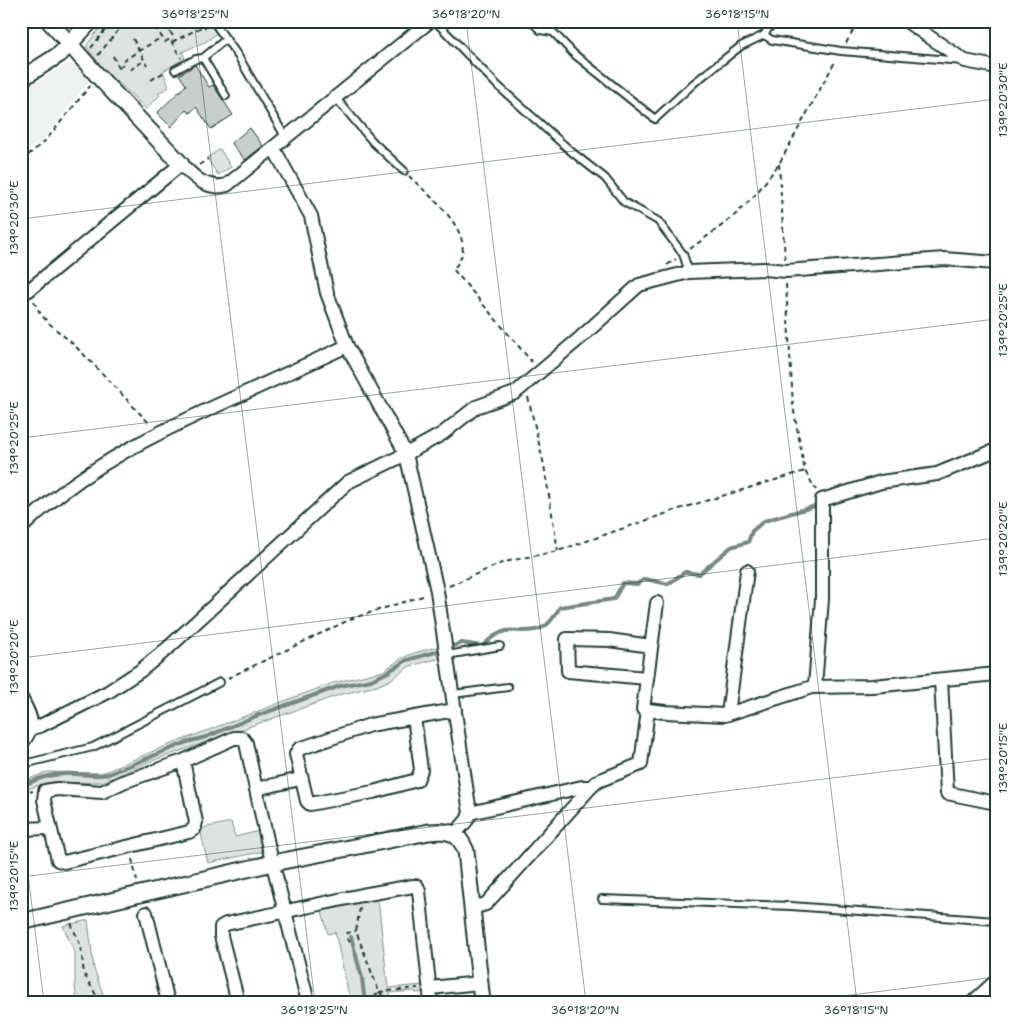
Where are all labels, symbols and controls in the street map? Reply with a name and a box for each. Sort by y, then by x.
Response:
text: 36°18'25"N [161,6,229,22]
text: 36°18'20"N [432,6,500,22]
text: 36°18'15"N [705,6,769,22]
text: 139°20'30"E [995,62,1011,138]
text: 139°20'30"E [6,180,22,256]
text: 139°20'25"E [995,283,1011,357]
text: 139°20'25"E [6,401,22,475]
text: 139°20'20"E [995,502,1011,576]
text: 139°20'20"E [6,620,22,694]
text: 139°20'15"E [995,723,1011,793]
text: 139°20'15"E [6,841,22,911]
text: 36°18'25"N [280,1002,348,1018]
text: 36°18'20"N [551,1002,619,1018]
text: 36°18'15"N [824,1002,888,1018]

